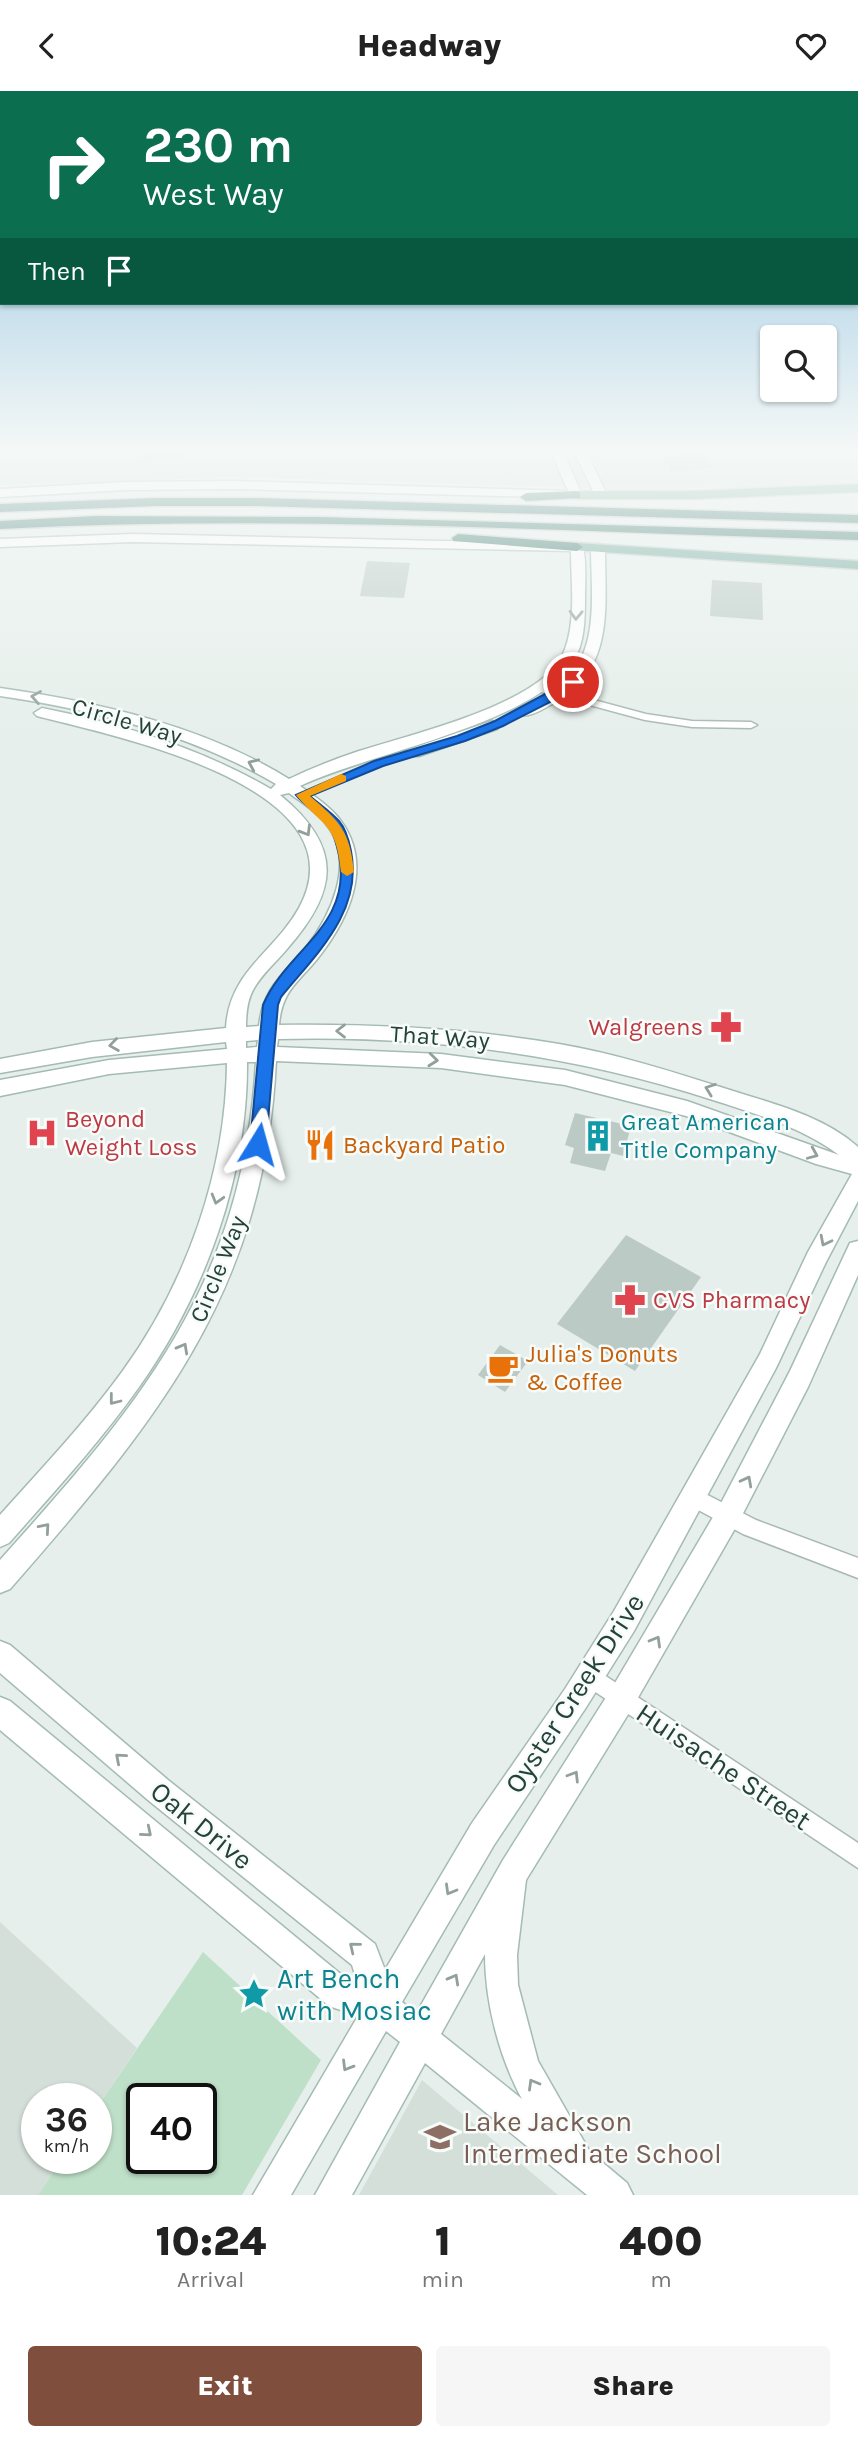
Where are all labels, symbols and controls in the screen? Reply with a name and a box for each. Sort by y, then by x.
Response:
icon: back [28,27,66,65]
text: Headway [357,27,501,64]
icon: heart [792,27,830,65]
text: 230 m [143,117,293,174]
icon: right [28,119,119,210]
text: West Way [143,176,284,213]
icon: arrive [100,252,138,290]
text: Then [28,256,86,287]
map controls [760,325,837,402]
button: search [760,325,837,402]
one-way arrow [569,610,584,621]
pin [543,652,603,712]
icon: arrive [554,663,592,701]
one-way arrow [30,690,42,705]
street label: Circle Way [69,692,185,750]
one-way arrow [248,758,260,772]
one-way arrow [298,823,311,836]
pharmacy icon: Walgreens [709,1010,743,1044]
place label: Walgreens [588,1013,703,1041]
street label: That Way [389,1020,491,1054]
one-way arrow [336,1023,346,1039]
one-way arrow [109,1038,120,1053]
one-way arrow [427,1052,438,1067]
one-way arrow [704,1083,716,1097]
place label: Beyond Weight Loss [65,1105,197,1161]
position arrow [221,1107,295,1181]
place label: Great American Title Company [621,1108,790,1164]
hospital icon: Beyond Weight Loss [25,1116,59,1150]
building icon: Great American Title Company [581,1119,615,1153]
restaurant icon: Backyard Patio [303,1128,337,1162]
place label: Backyard Patio [343,1131,505,1159]
one-way arrow [806,1146,818,1160]
one-way arrow [211,1193,226,1205]
street label: Circle Way [184,1211,252,1327]
one-way arrow [820,1234,834,1246]
pharmacy icon: CVS Pharmacy [613,1283,647,1317]
place label: CVS Pharmacy [653,1286,810,1314]
place label: Julia's Donuts & Coffee [526,1340,678,1396]
one-way arrow [175,1343,188,1355]
cafe icon: Julia's Donuts & Coffee [486,1351,520,1385]
one-way arrow [109,1392,122,1404]
one-way arrow [738,1476,752,1488]
one-way arrow [37,1523,49,1536]
street label: Oyster Creek Drive [498,1587,651,1799]
one-way arrow [648,1635,661,1648]
street label: Huisache Street [630,1696,817,1837]
one-way arrow [115,1754,128,1766]
one-way arrow [565,1771,578,1784]
street label: Oak Drive [144,1774,259,1876]
one-way arrow [139,1824,152,1836]
one-way arrow [446,1882,459,1895]
one-way arrow [349,1942,361,1955]
place label: Art Bench with Mosiac [277,1962,432,2027]
one-way arrow [446,1974,459,1986]
place icon: Art Bench with Mosiac [237,1977,271,2011]
one-way arrow [342,2059,355,2072]
one-way arrow [528,2079,541,2092]
speed limit sign: 40 [126,2083,217,2174]
text: 36 [45,2099,88,2140]
place label: Lake Jackson Intermediate School [463,2105,722,2170]
school or university icon: Lake Jackson Intermediate School [423,2120,457,2154]
text: km/h [44,2135,89,2157]
text: 10:24 [155,2216,266,2266]
text: 1 [435,2216,451,2266]
text: 400 [619,2216,703,2266]
text: Arrival [177,2266,244,2293]
text: min [422,2266,464,2293]
text: m [650,2266,672,2293]
button: Exit [28,2346,422,2426]
button: Share [436,2346,830,2426]

